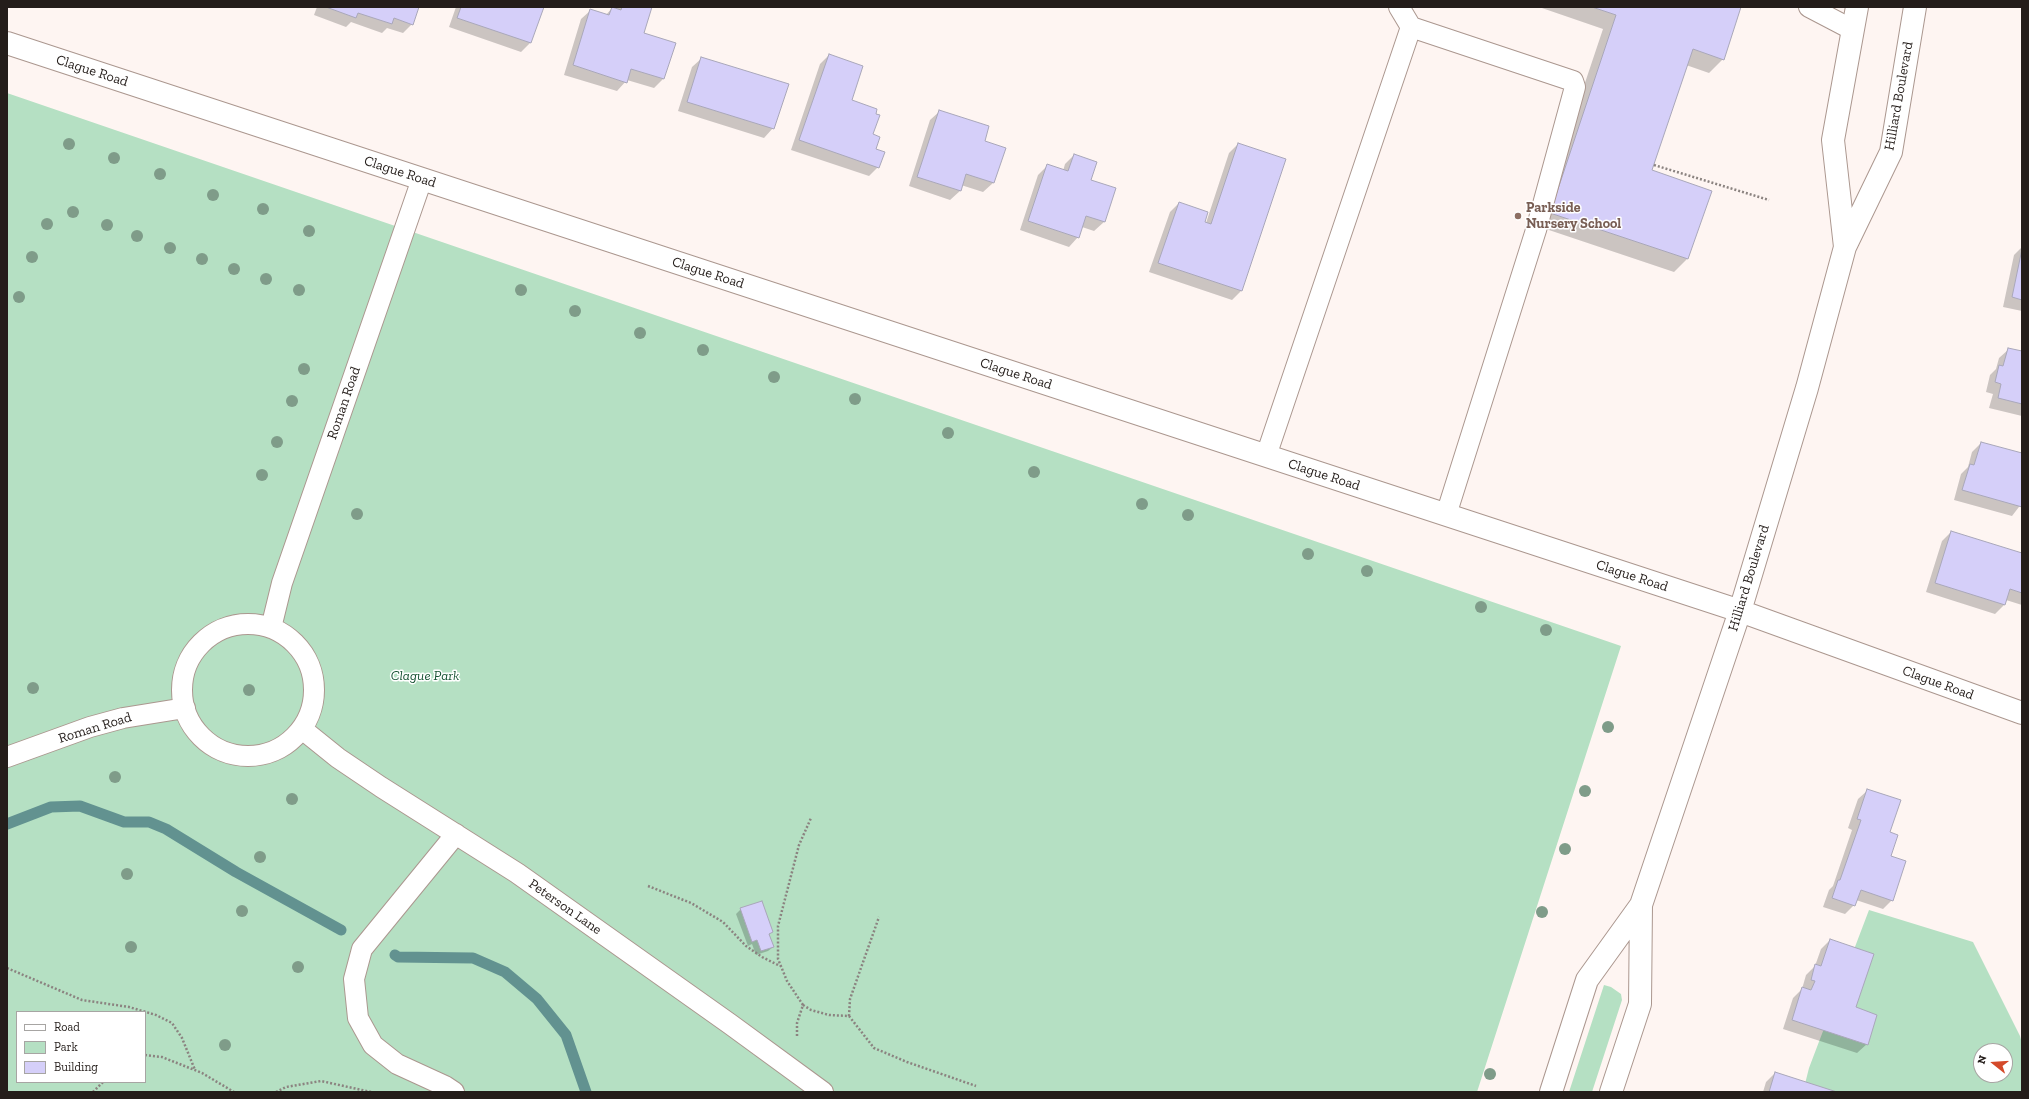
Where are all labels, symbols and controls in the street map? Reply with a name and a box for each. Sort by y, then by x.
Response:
street label: Hilliard Boulevard [1881,40,1917,152]
street label: Clague Road [54,51,130,91]
street label: Clague Road [362,152,438,192]
place label: Parkside Nursery School [1526,200,1621,232]
marker: Parkside Nursery School [1513,211,1523,221]
street label: Clague Road [670,253,746,293]
street label: Clague Road [978,354,1054,394]
street label: Roman Road [324,364,364,442]
street label: Clague Road [1286,455,1362,495]
street label: Hilliard Boulevard [1725,523,1773,633]
street label: Clague Road [1594,556,1670,596]
street label: Clague Road [1900,662,1976,704]
park label: Clague Park [391,668,459,684]
street label: Roman Road [56,709,134,747]
street label: Peterson Lane [525,876,605,938]
legend [16,1011,146,1083]
text: Road [54,1020,80,1034]
text: Park [54,1040,78,1054]
north arrow [1973,1043,2013,1083]
text: N [1975,1054,1989,1066]
text: Building [54,1060,98,1074]

